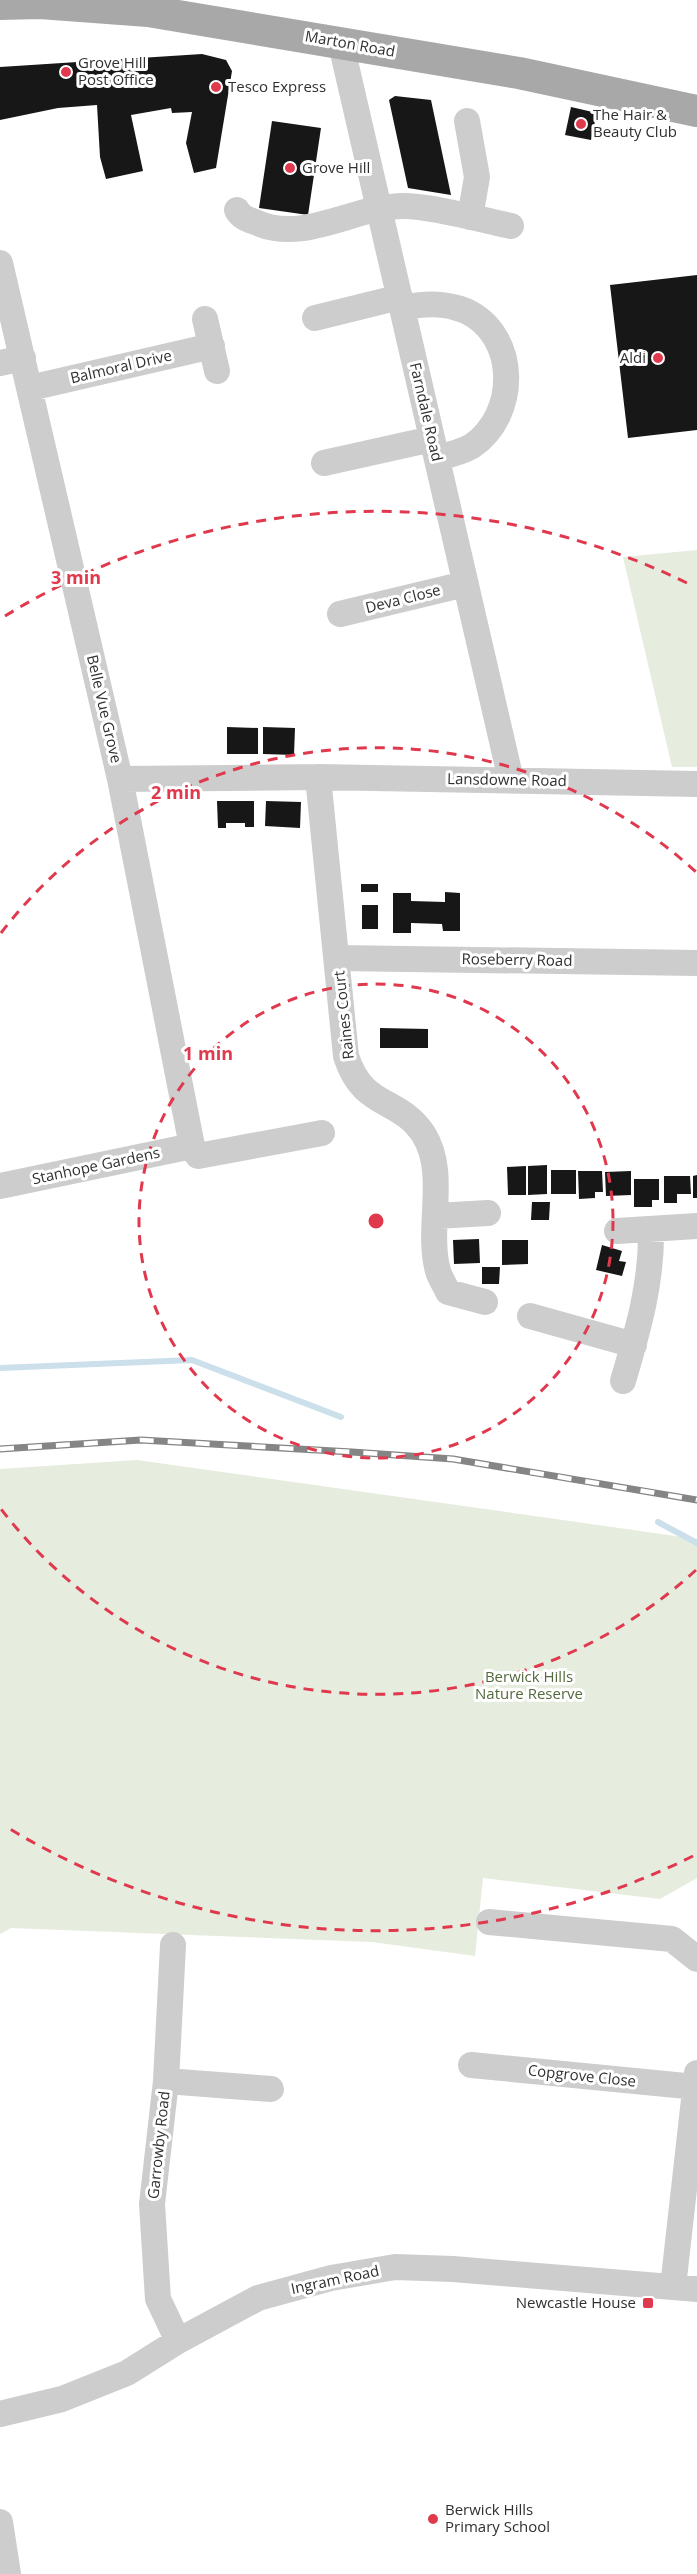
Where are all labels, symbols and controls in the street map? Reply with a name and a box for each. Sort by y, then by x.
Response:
street label: Marton Road [304,25,397,61]
place label: Grove Hill Post Office [78,52,154,89]
marker: Grove Hill Post Office [59,65,73,79]
place label: Tesco Express [228,76,326,96]
marker: Tesco Express [209,80,223,94]
place label: The Hair & Beauty Club [593,104,677,141]
marker: The Hair & Beauty Club [574,117,588,131]
place label: Grove Hill [302,157,370,177]
marker: Grove Hill [283,161,297,175]
street label: Balmoral Drive [68,345,173,387]
place label: Aldi [620,347,646,367]
marker: Aldi [651,351,665,365]
street label: Farndale Road [406,360,448,463]
text: 3 min [51,565,101,589]
street label: Deva Close [363,579,442,617]
street label: Belle Vue Grove [83,653,127,765]
street label: Lansdowne Road [447,768,567,790]
text: 2 min [151,780,201,804]
street label: Roseberry Road [461,948,573,970]
street label: Raines Court [328,970,358,1061]
text: 1 min [183,1041,233,1065]
street label: Stanhope Gardens [30,1142,162,1188]
centre of rings [366,1211,386,1231]
park label: Berwick Hills Nature Reserve [475,1666,583,1703]
street label: Copgrove Close [527,2059,637,2091]
street label: Garrowby Road [142,2090,174,2200]
street label: Ingram Road [289,2260,381,2298]
place label: Newcastle House [516,2292,636,2312]
marker: Newcastle House [641,2296,655,2310]
place label: Berwick Hills Primary School [445,2499,550,2536]
marker: Berwick Hills Primary School [426,2512,440,2526]

